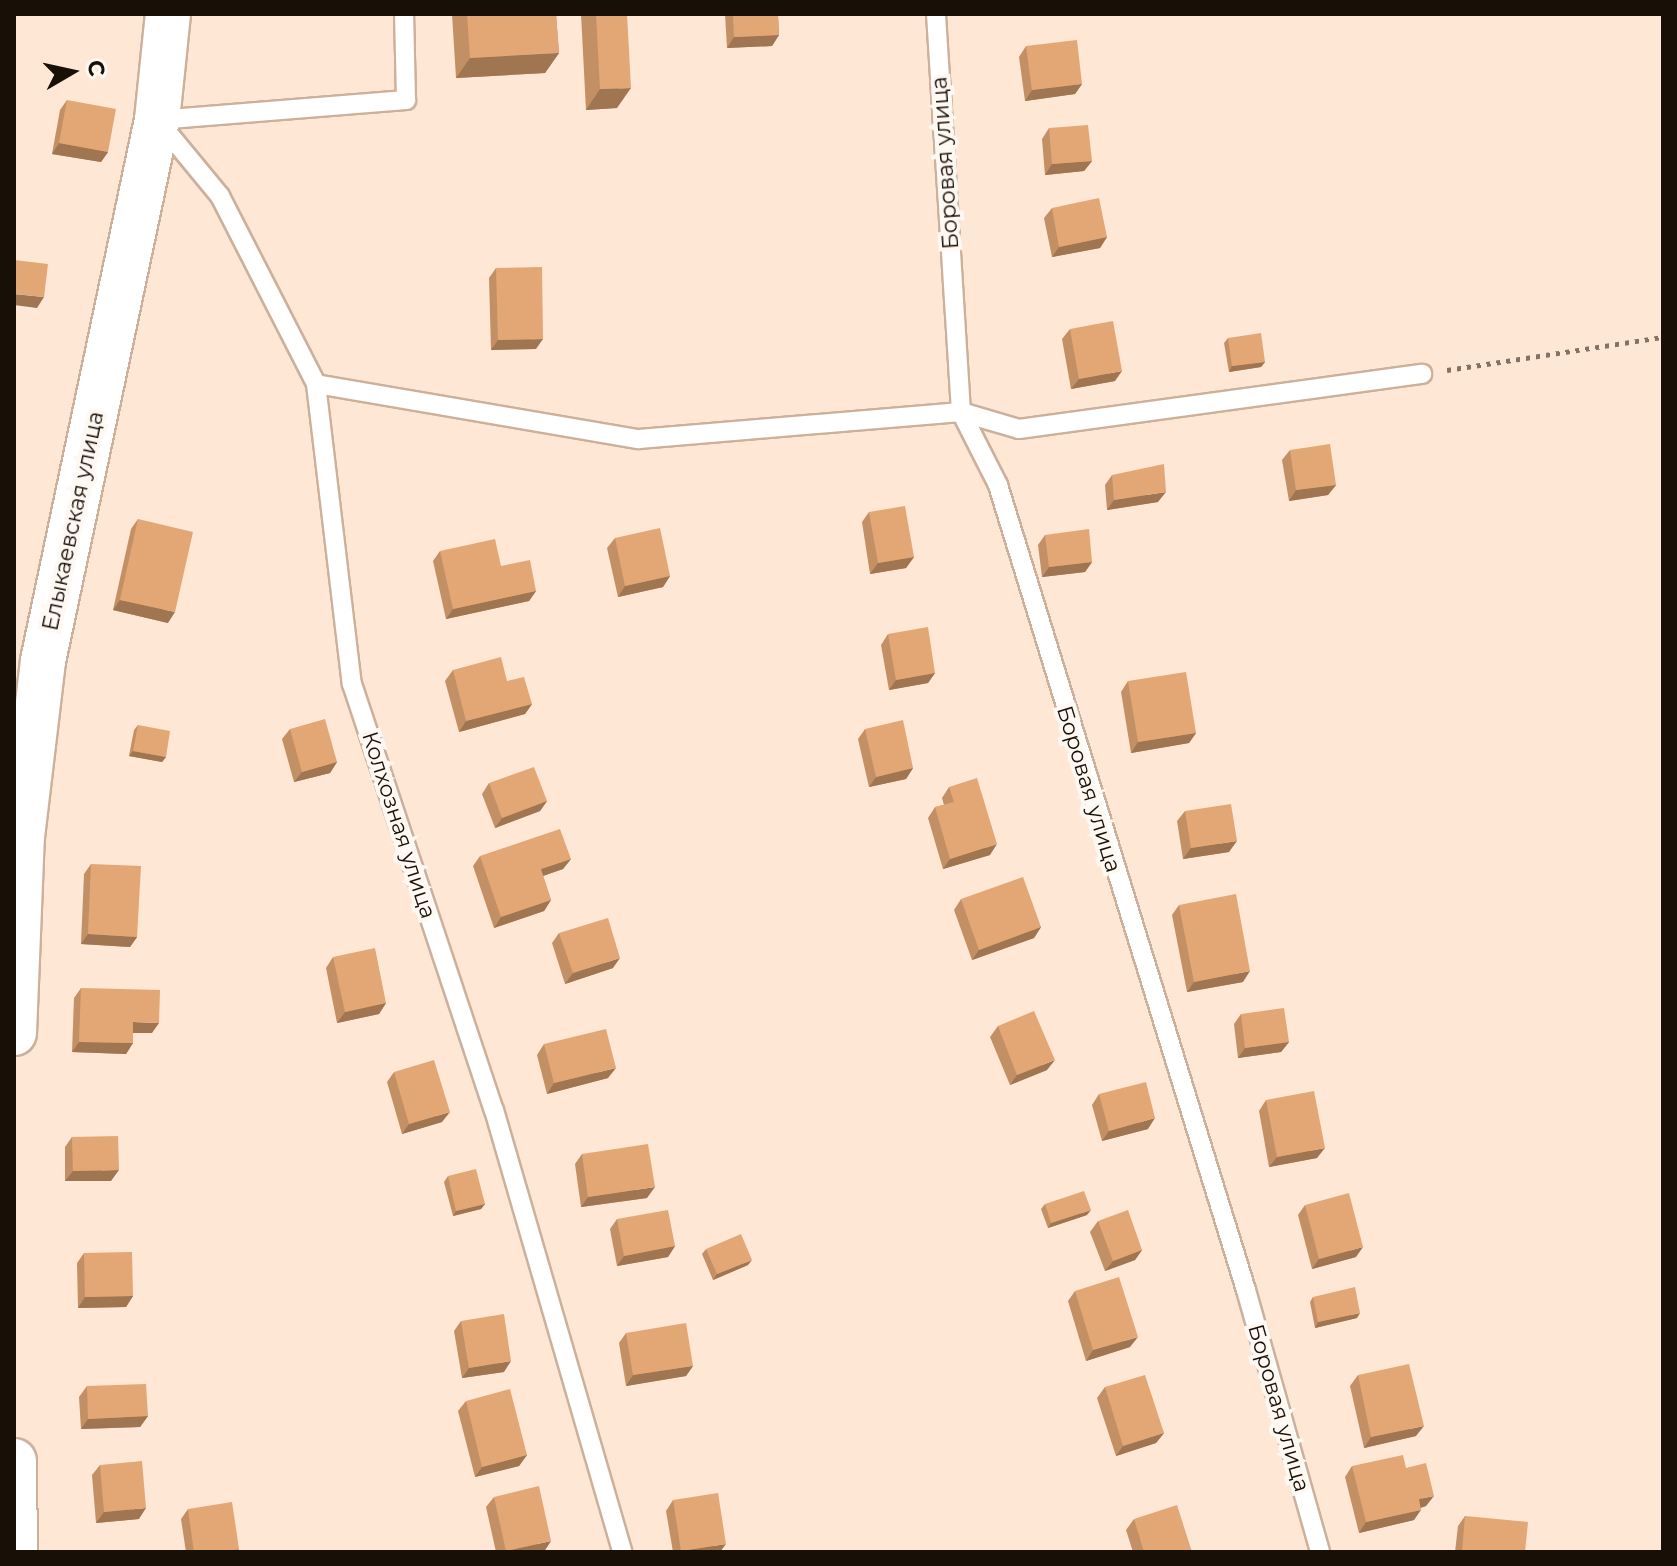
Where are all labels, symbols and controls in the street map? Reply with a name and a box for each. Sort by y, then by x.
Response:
north arrow [32,32,112,112]
text: С [82,58,111,78]
street label: Боровая улица [926,76,964,250]
street label: Елыкаевская улица [37,409,109,633]
street label: Боровая улица [1051,702,1127,876]
street label: Колхозная улица [356,728,442,922]
street label: Боровая улица [1242,1321,1316,1495]

